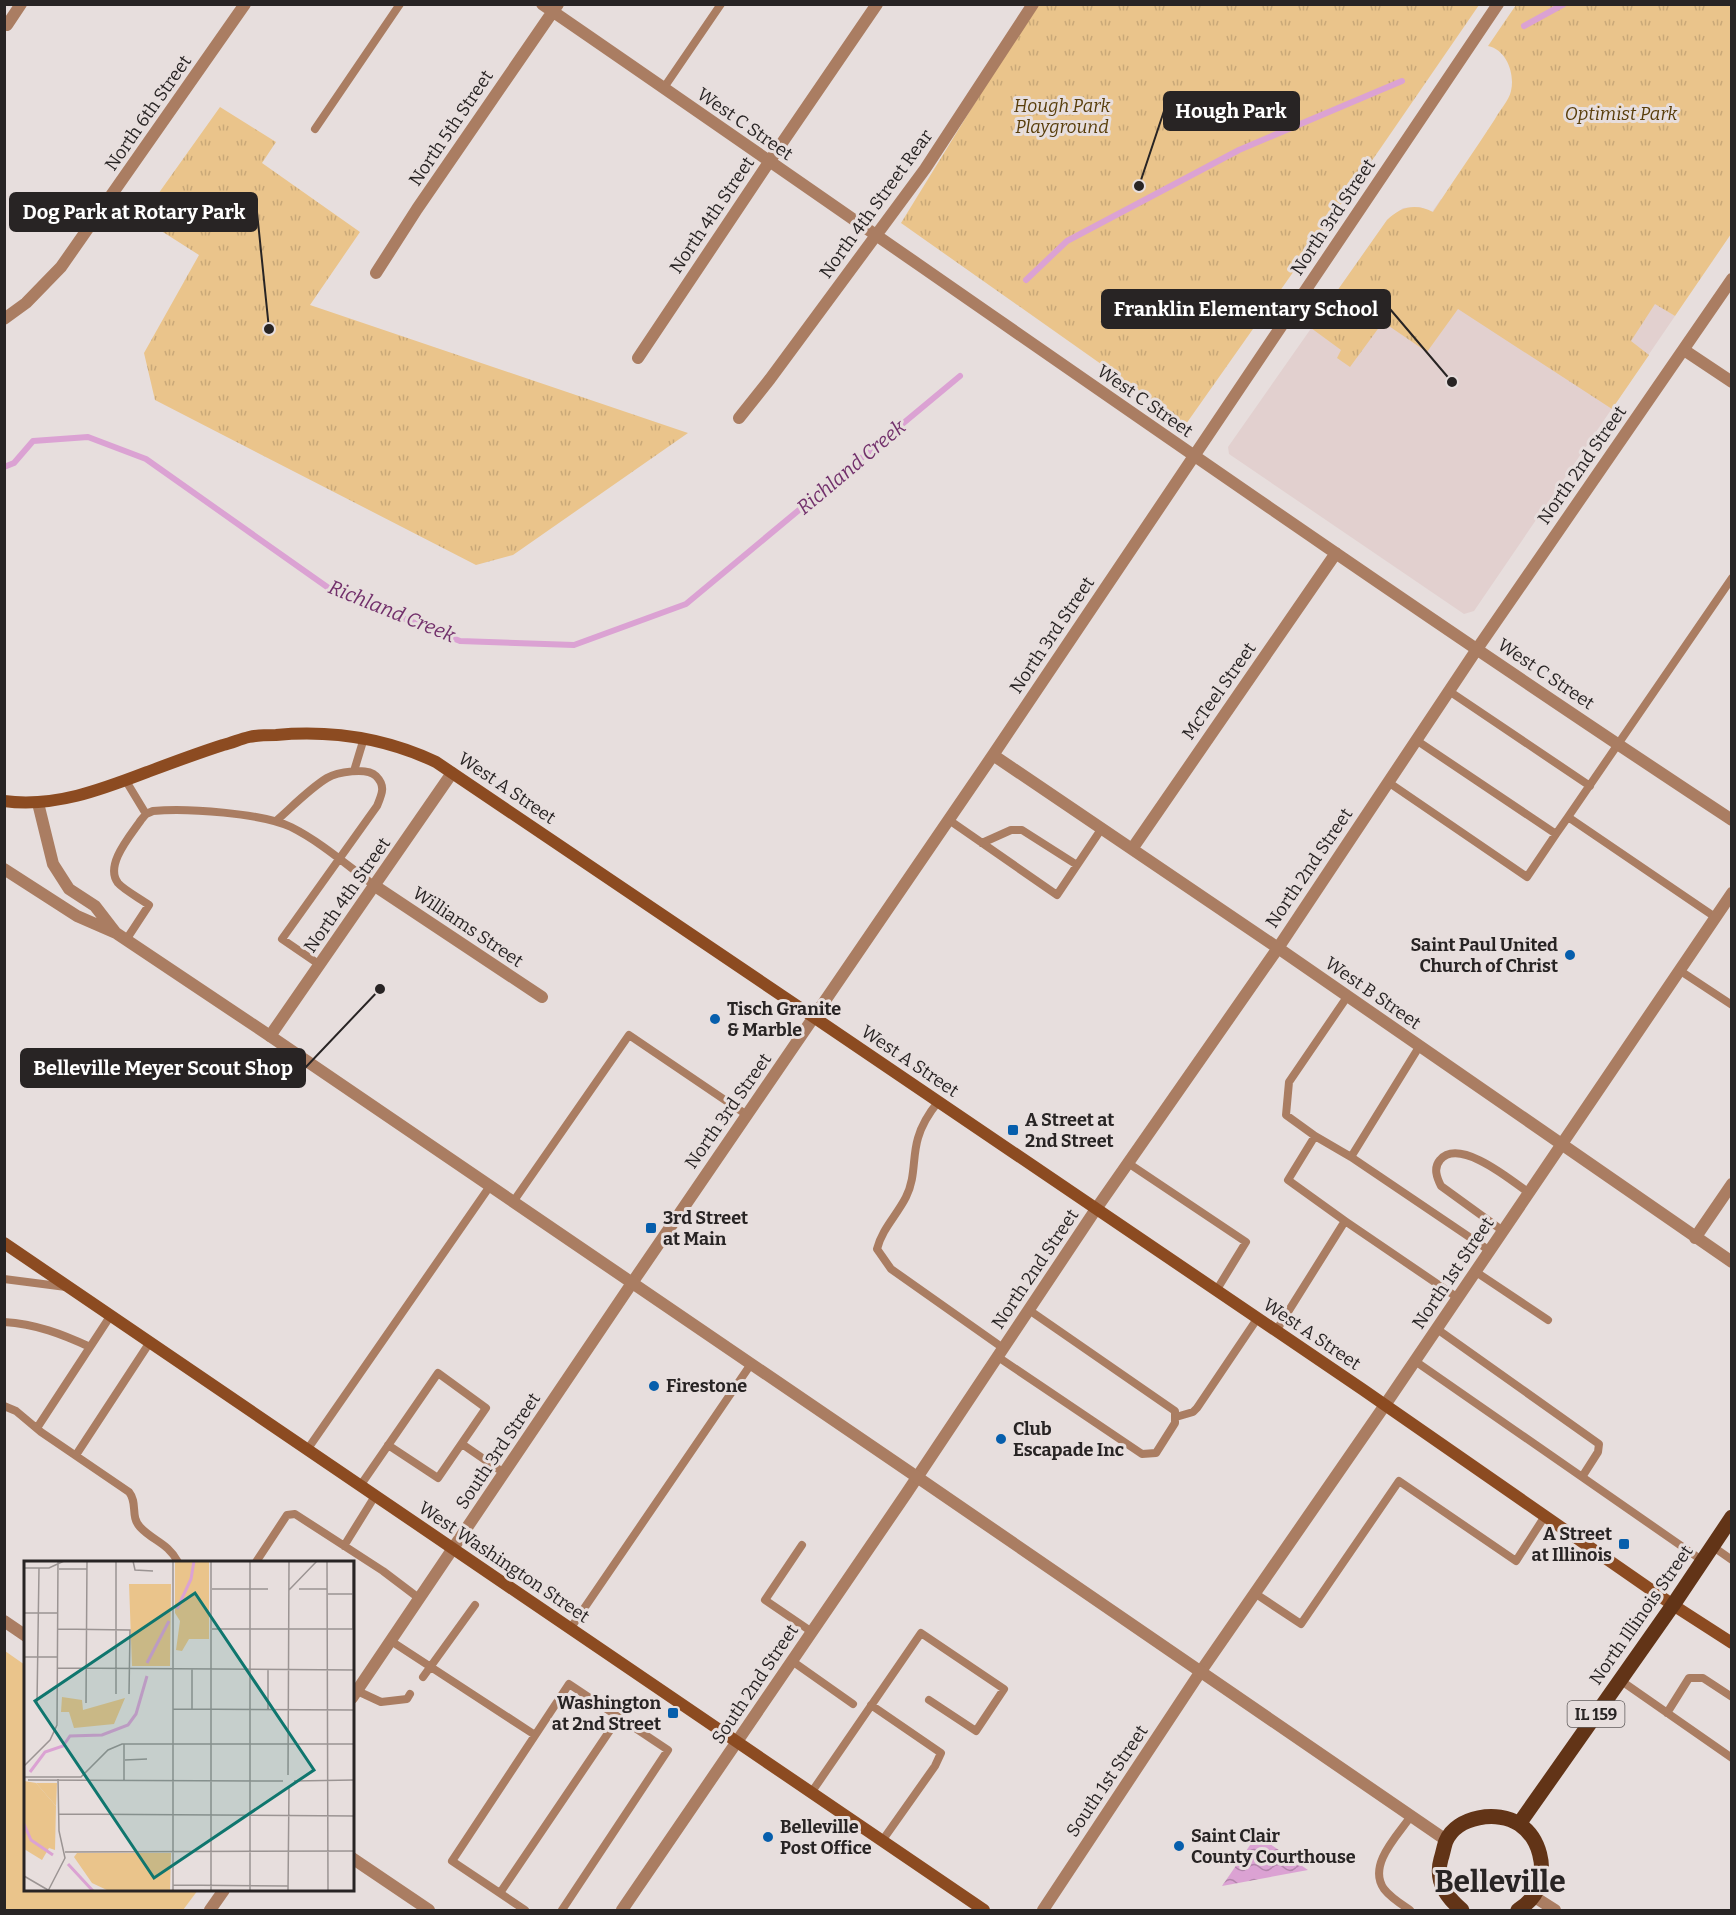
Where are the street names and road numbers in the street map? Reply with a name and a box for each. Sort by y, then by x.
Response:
street label: North 6th Street [100,51,196,175]
street label: North 5th Street [404,66,498,190]
street label: West C Street [693,83,797,165]
street label: North 4th Street Rear [815,125,937,283]
street label: North 4th Street [665,152,759,277]
street label: North 3rd Street [1286,154,1380,279]
street label: West C Street [1093,360,1197,442]
street label: North 2nd Street [1533,401,1631,529]
street label: North 3rd Street [1005,572,1099,697]
street label: West C Street [1494,634,1599,715]
street label: McTeel Street [1177,638,1261,744]
street label: West A Street [454,747,560,829]
street label: North 2nd Street [1261,804,1357,932]
street label: North 4th Street [299,833,395,957]
street label: Williams Street [409,882,528,972]
street label: West B Street [1321,952,1425,1034]
street label: West A Street [857,1020,963,1102]
street label: North 3rd Street [680,1049,776,1173]
street label: North 2nd Street [987,1205,1083,1333]
street label: North 1st Street [1407,1212,1499,1333]
street label: West A Street [1259,1293,1365,1375]
street label: South 3rd Street [451,1388,545,1513]
street label: West Washington Street [414,1497,594,1628]
street label: North Illinois Street [1584,1540,1698,1689]
street label: South 2nd Street [707,1620,803,1748]
road number: IL 159 [1568,1701,1624,1727]
street label: South 1st Street [1062,1721,1153,1841]

